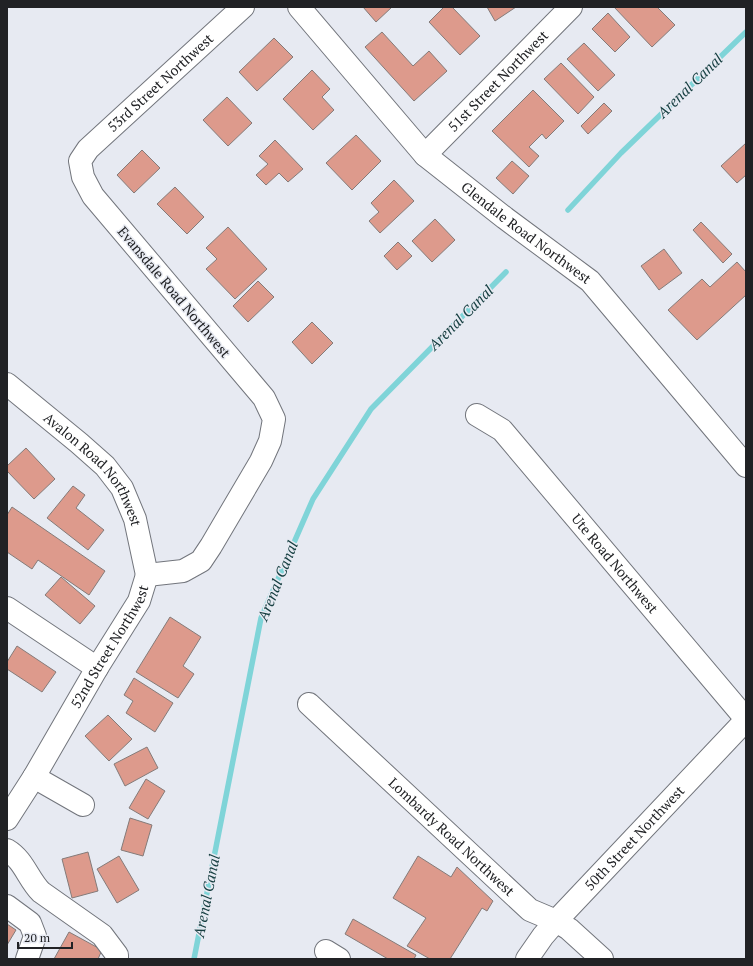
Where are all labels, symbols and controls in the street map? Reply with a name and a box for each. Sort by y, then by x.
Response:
street label: 51st Street Northwest [443,25,553,136]
street label: 53rd Street Northwest [103,28,218,136]
water label: Arenal Canal [651,48,727,122]
street label: Glendale Road Northwest [457,177,596,288]
street label: Evansdale Road Northwest [114,222,236,362]
water label: Arenal Canal [423,280,498,355]
street label: Avalon Road Northwest [40,408,146,528]
street label: Ute Road Northwest [568,509,663,618]
water label: Arenal Canal [252,537,302,624]
street label: 52nd Street Northwest [66,582,153,711]
street label: Lombardy Road Northwest [385,773,520,901]
street label: 50th Street Northwest [580,781,689,894]
water label: Arenal Canal [188,852,224,940]
scale bar [18,924,72,950]
text: 20 m [24,930,51,945]

